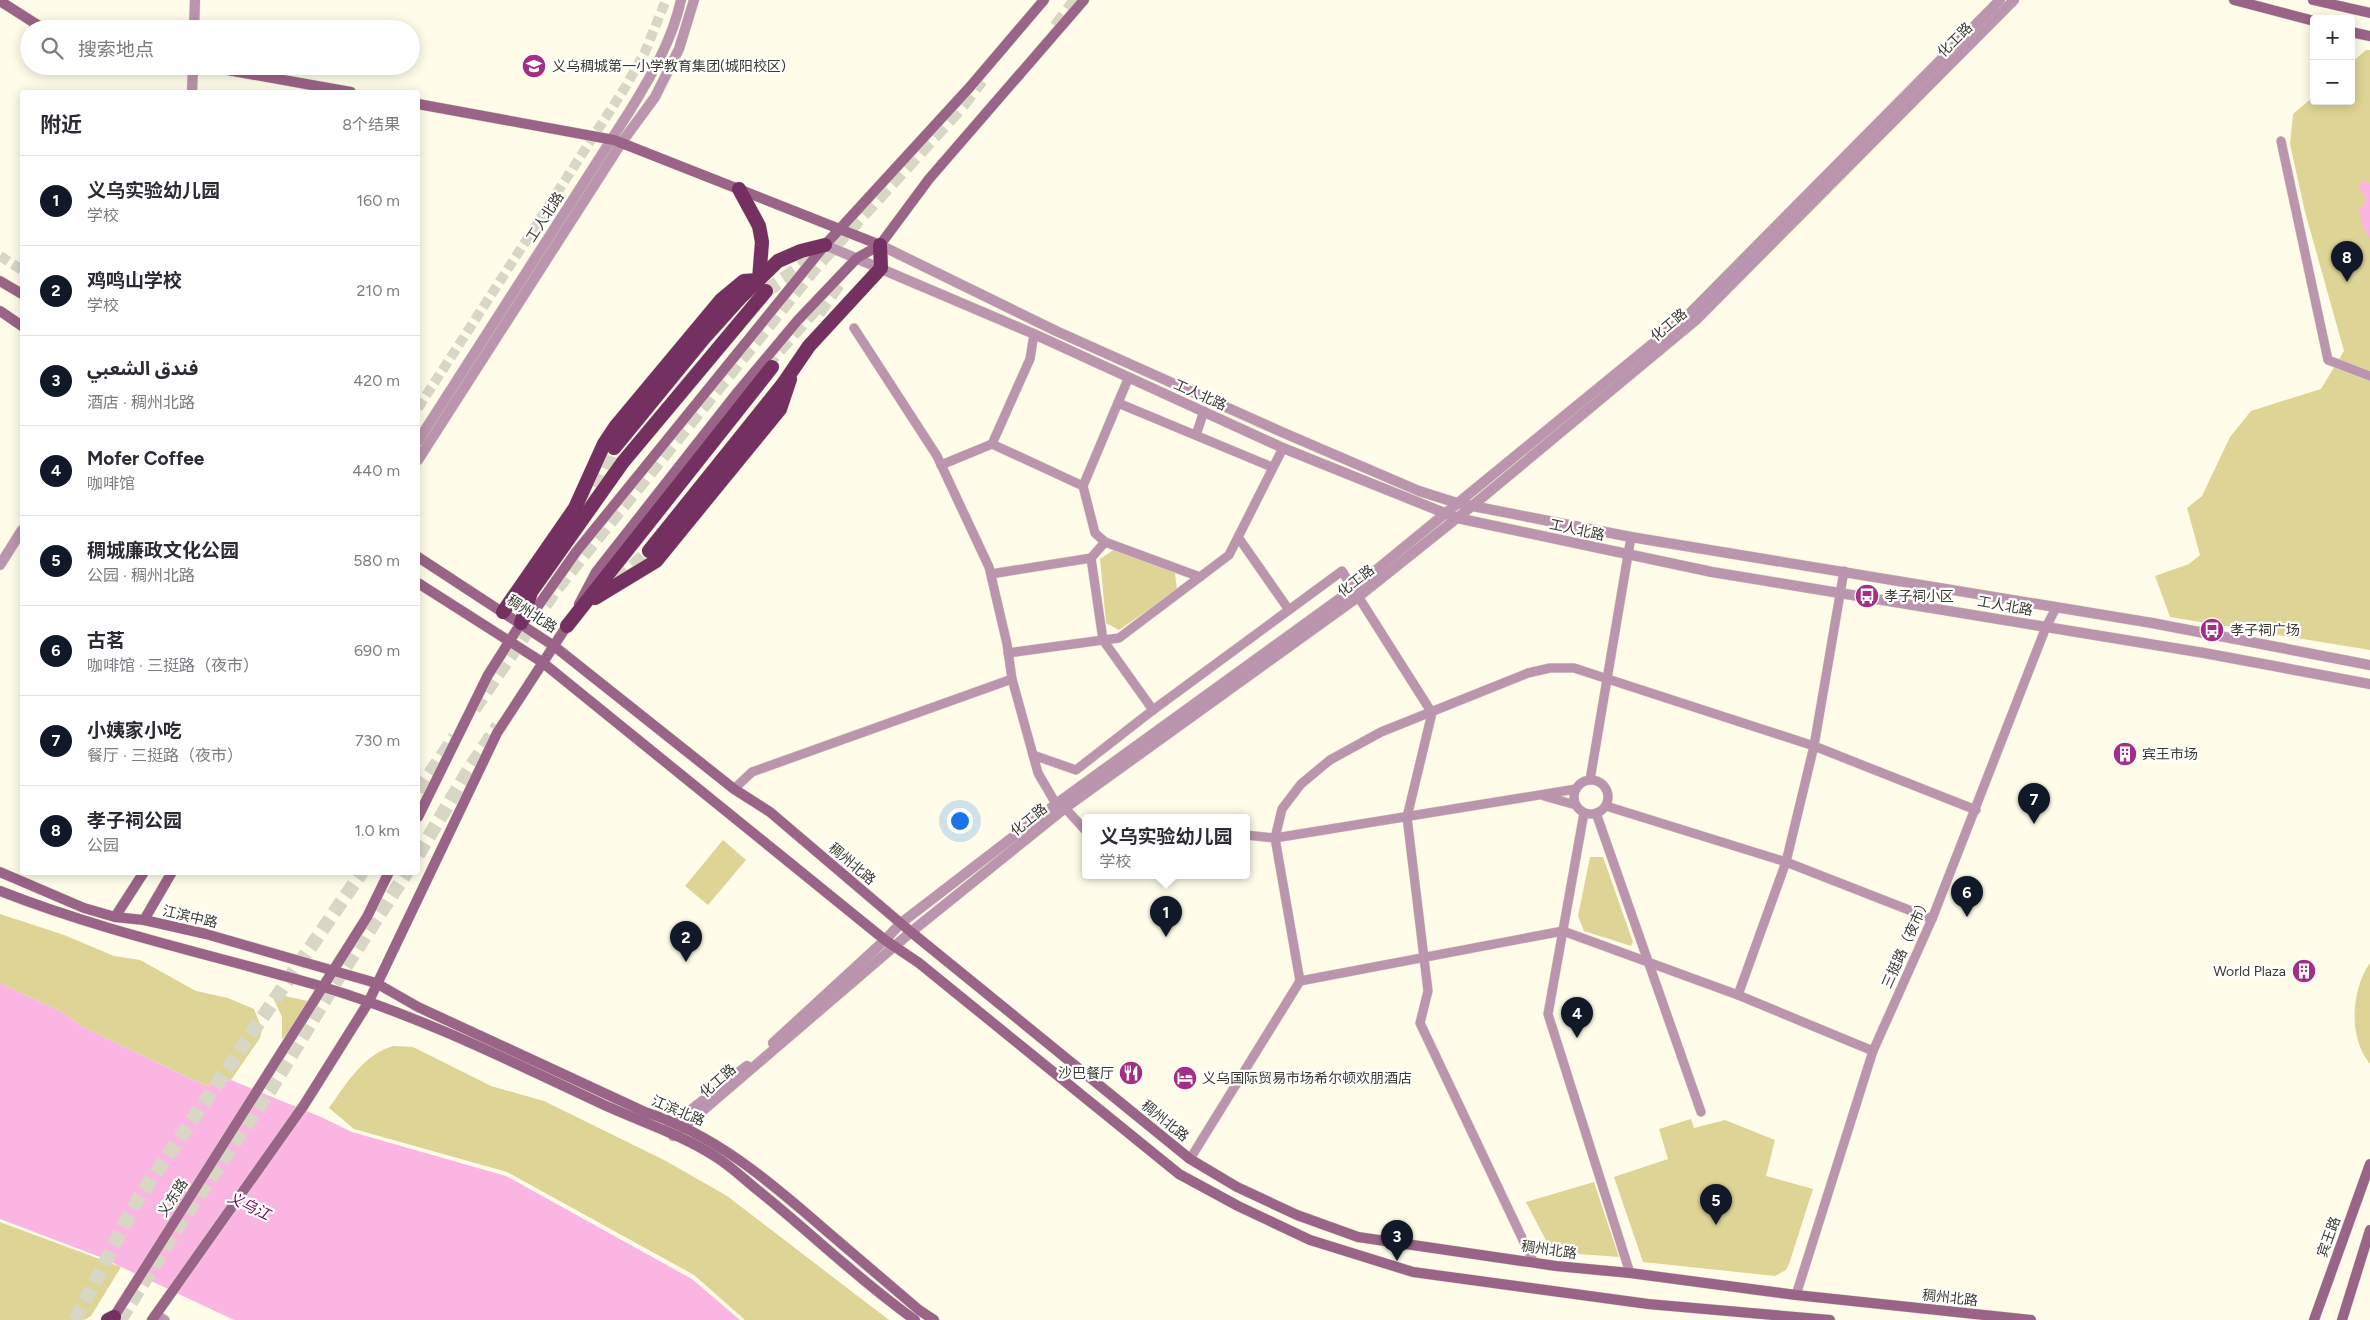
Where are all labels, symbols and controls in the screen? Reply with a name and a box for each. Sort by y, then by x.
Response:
map controls [2310,15,2355,105]
button: + [2310,15,2355,60]
street label: 化工路 [1934,19,1976,61]
search box [20,20,420,75]
icon: search [38,34,66,62]
text: 搜索地点 [78,38,154,61]
school or university icon: 义乌稠城第一小学教育集团(城阳校区) [521,53,547,79]
place label: 义乌稠城第一小学教育集团(城阳校区) [552,58,786,75]
button: − [2310,60,2355,105]
text: 附近 [40,112,82,137]
text: 8个结果 [342,115,400,134]
text: 义乌实验幼儿园 [87,179,220,202]
street label: 工人北路 [523,189,567,245]
text: 1 [53,191,59,210]
text: 160 m [357,191,400,210]
text: 学校 [87,206,119,225]
pin: 8 [2331,241,2363,282]
text: 鸡鸣山学校 [87,269,182,292]
text: 2 [51,281,61,300]
text: 210 m [357,281,400,300]
text: 学校 [87,296,119,315]
street label: 化工路 [1647,305,1691,345]
text: فندق الشعبي [87,357,198,380]
text: 3 [52,371,60,390]
text: 420 m [353,371,400,390]
street label: 工人北路 [1171,376,1229,414]
text: 酒店 · 稠州北路 [87,393,195,412]
text: Mofer Coffee [87,447,204,470]
text: 4 [51,461,61,480]
text: 440 m [352,461,400,480]
text: 咖啡馆 [87,474,135,493]
street label: 工人北路 [1548,516,1606,544]
text: 稠城廉政文化公园 [87,539,239,562]
text: 5 [51,551,61,570]
text: 580 m [353,551,400,570]
street label: 化工路 [1334,561,1378,601]
text: 公园 · 稠州北路 [87,566,195,585]
bus stop icon: 孝子祠小区 [1854,583,1880,609]
place label: 孝子祠小区 [1884,588,1954,605]
street label: 稠州北路 [504,592,560,636]
street label: 工人北路 [1976,593,2034,619]
bus stop icon: 孝子祠广场 [2199,617,2225,643]
place label: 孝子祠广场 [2230,622,2300,639]
text: 古茗 [87,629,125,652]
text: 6 [51,641,61,660]
text: 690 m [354,641,400,660]
text: 咖啡馆 · 三挺路（夜市） [87,656,259,675]
text: 小姨家小吃 [87,719,182,742]
text: 7 [52,731,60,750]
text: 730 m [355,731,400,750]
building icon: 宾王市场 [2112,741,2138,767]
text: 餐厅 · 三挺路（夜市） [87,746,243,765]
place label: 宾王市场 [2142,746,2198,763]
pin: 7 [2018,783,2050,824]
street label: 化工路 [1007,800,1051,840]
your location [947,808,973,834]
text: 孝子祠公园 [87,809,182,832]
popup [1082,814,1250,879]
text: 8 [51,821,61,840]
text: 1.0 km [354,821,400,840]
text: 义乌实验幼儿园 [1099,825,1233,848]
text: 公园 [87,836,119,855]
street label: 稠州北路 [825,839,879,889]
text: 学校 [1099,852,1132,871]
pin: 6 [1951,876,1983,917]
street label: 三挺路（夜市） [1878,895,1934,991]
pin: 1 [1150,896,1182,937]
street label: 江滨中路 [161,902,219,932]
pin: 2 [670,921,702,962]
building icon: World Plaza [2291,958,2317,984]
place label: World Plaza [2213,963,2286,980]
pin: 4 [1561,997,1593,1038]
restaurant icon: 沙巴餐厅 [1118,1060,1144,1086]
street label: 化工路 [697,1061,739,1101]
place label: 沙巴餐厅 [1058,1065,1114,1082]
hotel icon: 义乌国际贸易市场希尔顿欢朋酒店 [1172,1065,1198,1091]
place label: 义乌国际贸易市场希尔顿欢朋酒店 [1202,1070,1412,1087]
street label: 江滨北路 [649,1092,707,1130]
street label: 稠州北路 [1138,1097,1192,1145]
street label: 义东路 [154,1176,192,1220]
pin: 5 [1700,1184,1732,1225]
water label: 义乌江 [225,1188,275,1225]
street label: 宾王路 [2314,1214,2344,1260]
pin: 3 [1381,1220,1413,1261]
street label: 稠州北路 [1520,1238,1578,1262]
street label: 稠州北路 [1921,1287,1979,1309]

